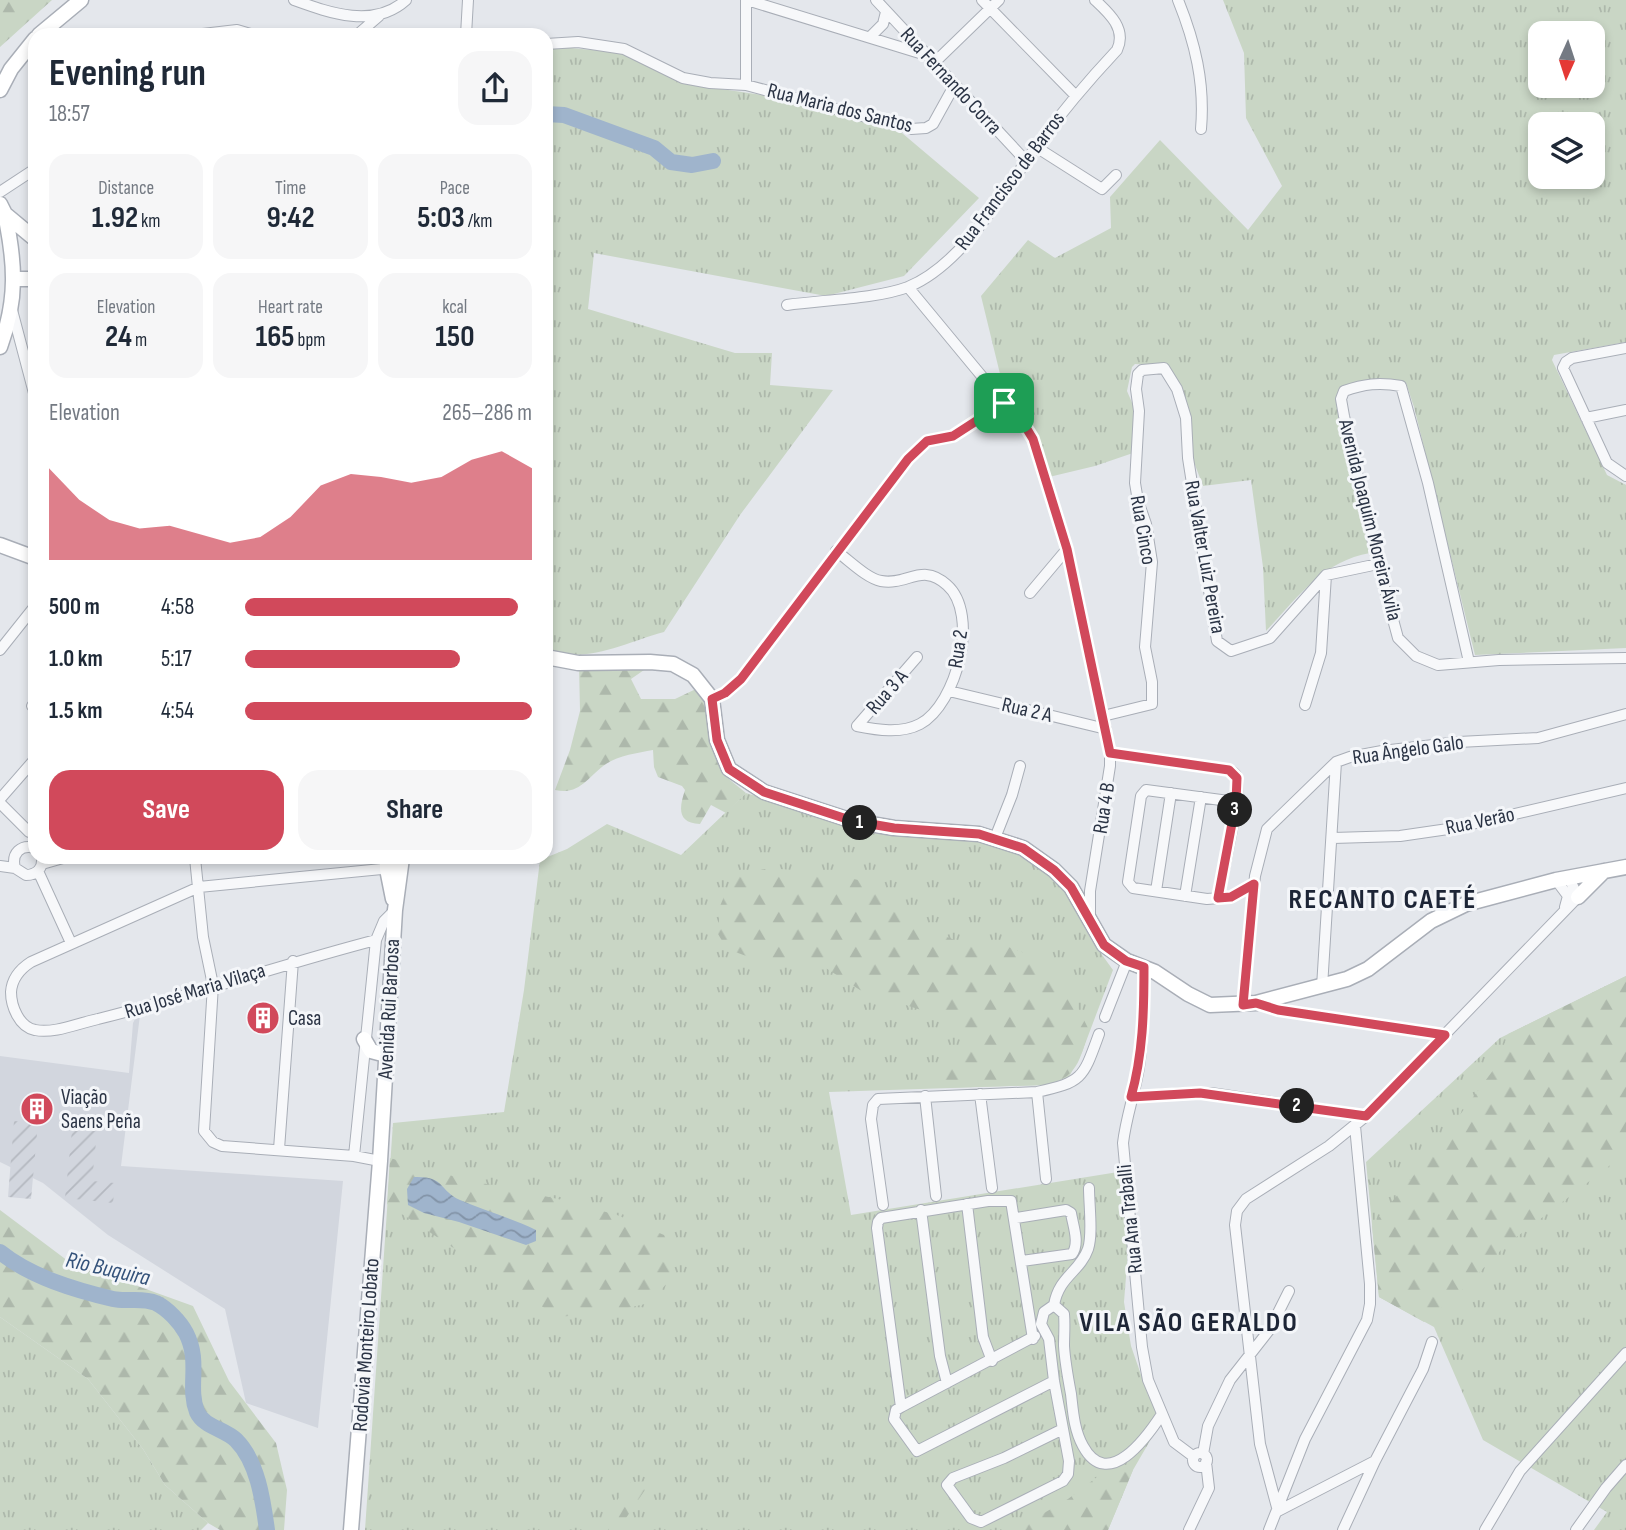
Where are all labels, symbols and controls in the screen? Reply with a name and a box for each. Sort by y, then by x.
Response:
north arrow [1528,21,1605,98]
map controls [1528,21,1605,189]
street label: Rua Fernando Corra [895,22,1007,140]
text: Evening run [49,51,206,96]
button: share [458,51,532,125]
street label: Rua Maria dos Santos [765,78,915,138]
text: 18:57 [49,100,90,128]
street label: Rua Francisco de Barros [950,107,1070,255]
button: layers [1528,112,1605,189]
text: Distance [98,177,154,200]
text: Time [275,177,306,200]
text: Pace [440,177,470,200]
text: 1.92 [92,200,138,236]
text: 9:42 [266,200,315,236]
text: 5:03 [417,200,465,236]
text: km [138,210,161,233]
text: /km [465,210,493,233]
text: Elevation [97,296,155,319]
text: Heart rate [258,296,323,319]
text: kcal [442,296,467,319]
text: 24 [105,319,132,355]
text: 165 [255,319,295,355]
text: 150 [435,319,474,355]
text: m [132,329,147,352]
text: bpm [295,329,326,352]
pin [974,373,1034,433]
icon: arrive [985,384,1023,422]
text: Elevation [49,399,120,427]
text: 265–286 m [442,399,532,427]
street label: Avenida Joaquim Moreira Ávila [1333,416,1407,623]
street label: Rua Valter Luiz Pereira [1179,478,1231,636]
street label: Rua Cinco [1125,493,1161,567]
text: 500 m [49,593,100,621]
text: 4:58 [161,593,194,621]
street label: Rua 2 [943,628,973,670]
text: 1.0 km [49,645,103,673]
text: 5:17 [161,645,192,673]
street label: Rua 3 A [861,664,914,719]
street label: Rua 2 A [999,692,1056,728]
text: 1.5 km [49,697,102,725]
text: 4:54 [161,697,194,725]
street label: Rua Ângelo Galo [1351,730,1465,770]
button: Save [49,770,284,850]
button: Share [298,770,532,850]
street label: Rua 4 B [1088,781,1120,835]
pin: 3 [1218,792,1252,828]
text: 3 [1230,798,1239,821]
street label: Rua Verão [1443,802,1517,840]
pin: 1 [842,806,878,840]
text: 1 [856,811,863,834]
district label: RECANTO CAETÉ [1289,883,1477,916]
street label: Avenida Rui Barbosa [373,938,405,1081]
street label: Rua José Maria Vilaça [122,958,268,1024]
building icon: Casa [244,999,282,1037]
place label: Casa [288,1006,321,1031]
place label: Viação Saens Peña [61,1085,141,1134]
pin: 2 [1280,1088,1314,1124]
building icon: Viação Saens Peña [18,1090,56,1128]
text: 2 [1292,1094,1301,1117]
street label: Rua Ana Traballi [1112,1163,1148,1275]
water label: Rio Buquira [63,1246,153,1292]
street label: Rodovia Monteiro Lobato [347,1258,385,1432]
district label: VILA SÃO GERALDO [1079,1306,1299,1339]

